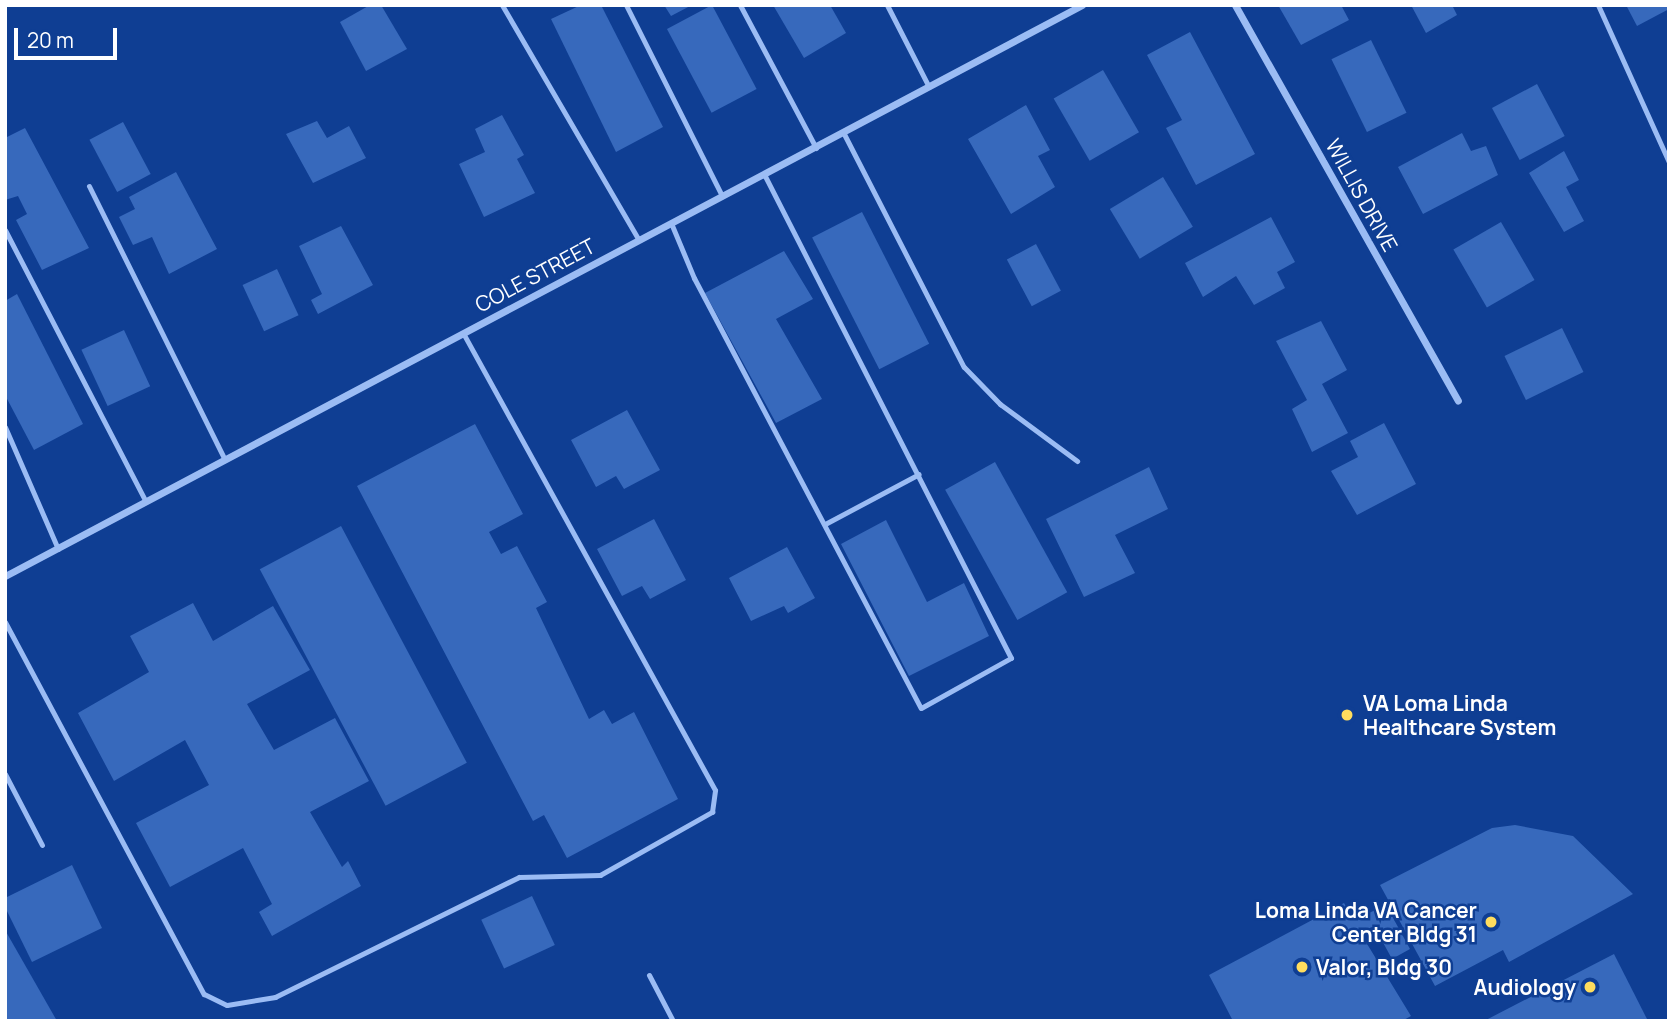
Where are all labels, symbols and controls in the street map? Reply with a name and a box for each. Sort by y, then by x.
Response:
scale bar [18,14,121,58]
text: 20 m [27,26,74,54]
street label: WILLIS DRIVE [1321,134,1403,256]
street label: COLE STREET [471,233,599,317]
place label: VA Loma Linda Healthcare System [1363,690,1556,740]
marker: VA Loma Linda Healthcare System [1337,705,1357,725]
place label: Loma Linda VA Cancer Center Bldg 31 [1255,897,1477,947]
marker: Loma Linda VA Cancer Center Bldg 31 [1483,914,1499,930]
place label: Valor, Bldg 30 [1316,954,1452,980]
marker: Valor, Bldg 30 [1294,959,1310,975]
place label: Audiology [1473,974,1576,1000]
marker: Audiology [1582,979,1598,995]

